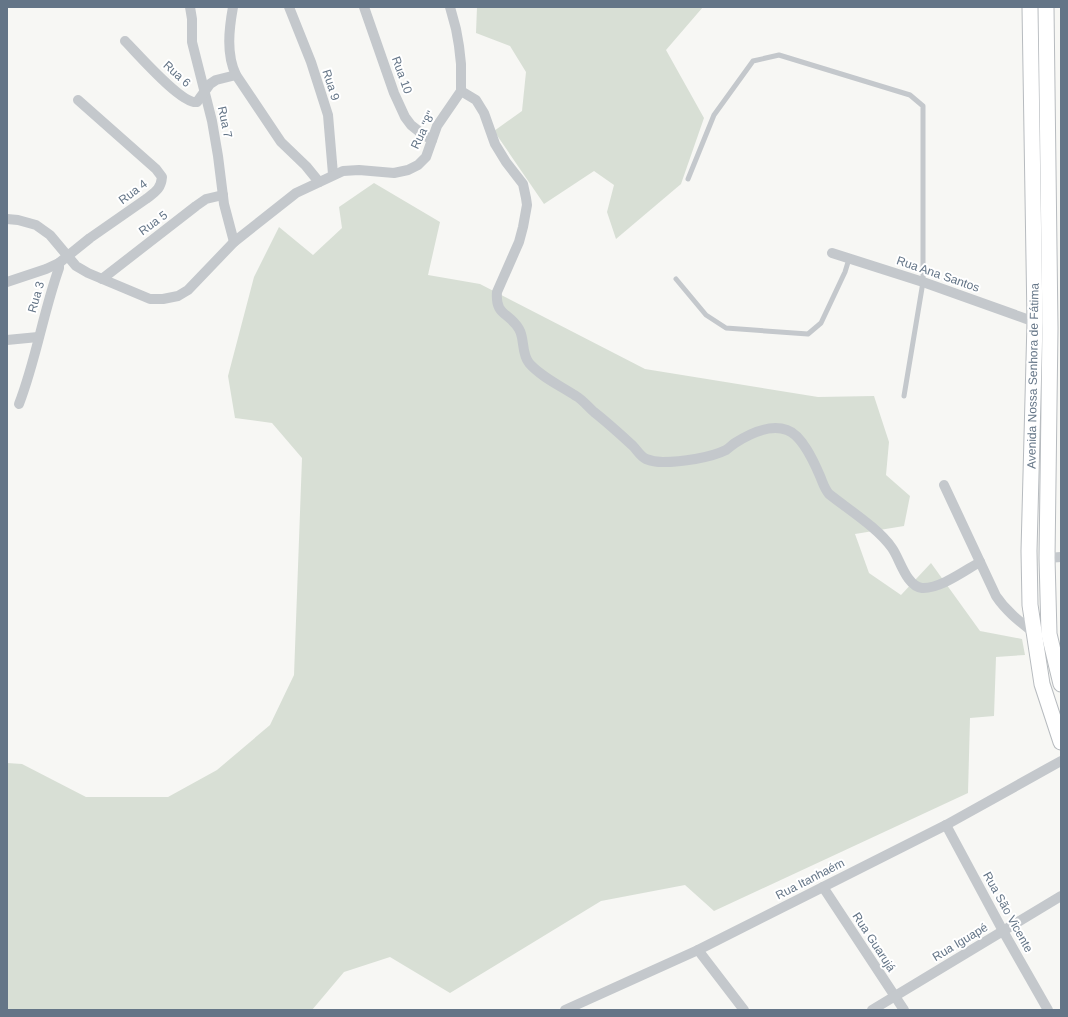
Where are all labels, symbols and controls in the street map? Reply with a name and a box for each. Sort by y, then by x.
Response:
street label: Rua 10 [389,54,415,96]
street label: Rua 6 [160,58,194,90]
street label: Rua 9 [319,68,343,103]
street label: Rua 7 [215,105,235,139]
street label: Rua "8" [408,109,438,151]
street label: Rua 4 [116,177,150,207]
street label: Rua 5 [136,208,170,238]
street label: Rua Ana Santos [895,253,981,295]
street label: Rua 3 [25,279,47,314]
street label: Avenida Nossa Senhora de Fátima [1024,283,1042,469]
street label: Rua Itanhaém [773,856,847,902]
street label: Rua São Vicente [980,869,1036,955]
street label: Rua Guarujá [850,910,899,975]
street label: Rua Iguapé [930,920,990,964]

